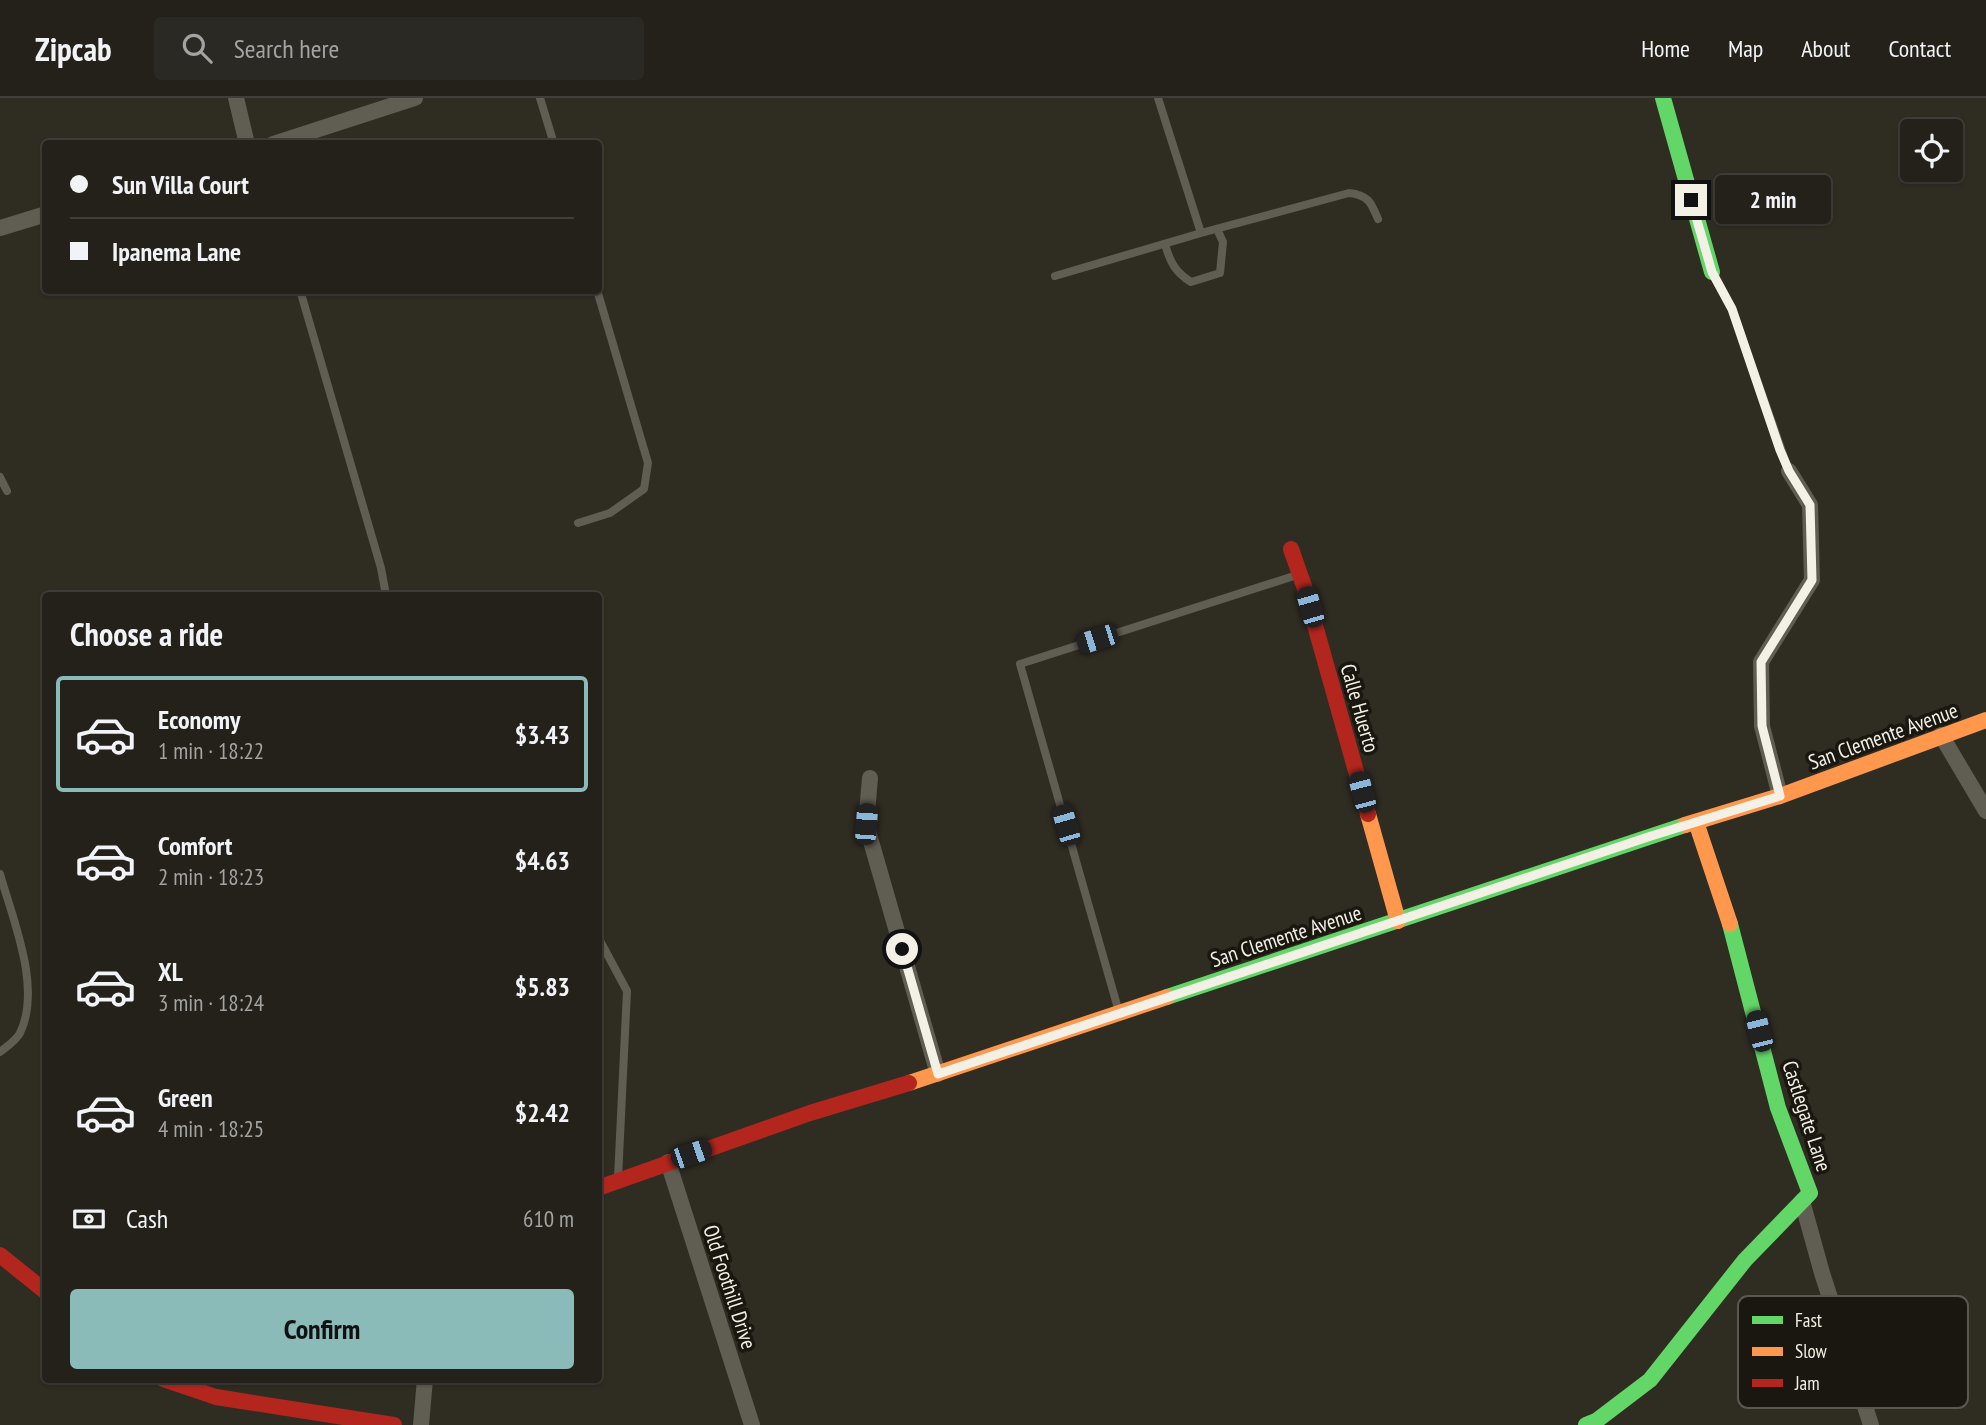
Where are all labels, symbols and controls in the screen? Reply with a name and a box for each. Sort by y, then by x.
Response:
search box [154,17,644,80]
text: Zipcab [35,27,112,70]
icon: search [178,29,216,67]
text: Search here [234,32,339,65]
text: Home [1641,33,1690,64]
text: Map [1728,33,1763,64]
text: About [1801,33,1850,64]
text: Contact [1888,33,1951,64]
map controls [1900,119,1963,182]
button: locate [1900,119,1963,182]
text: Sun Villa Court [112,168,249,201]
callout: 2 min [1716,176,1831,224]
route end [1675,184,1707,216]
text: 2 min [1750,185,1796,214]
text: Ipanema Lane [112,235,241,268]
car [1295,584,1326,630]
text: Choose a ride [70,613,223,655]
car [1074,623,1121,655]
street label: Calle Huerto [1335,661,1385,755]
street label: San Clemente Avenue [1805,696,1961,776]
icon: car [74,703,137,766]
text: Economy [158,703,240,736]
text: $3.43 [515,718,570,751]
text: 1 min · 18:22 [158,736,264,765]
car [1347,769,1378,815]
car [855,802,878,846]
car [1051,802,1082,848]
icon: car [74,829,137,892]
text: Comfort [158,829,232,862]
text: $4.63 [515,844,570,877]
text: 2 min · 18:23 [158,862,264,891]
street label: San Clemente Avenue [1207,899,1365,973]
route start [886,933,918,965]
icon: car [74,955,137,1018]
text: XL [158,955,183,988]
text: $5.83 [515,970,570,1003]
text: 3 min · 18:24 [158,988,264,1017]
car [1744,1008,1775,1054]
street label: Castlegate Lane [1776,1057,1838,1175]
icon: car [74,1081,137,1144]
text: Green [158,1081,213,1114]
text: $2.42 [515,1096,570,1129]
text: 4 min · 18:25 [158,1114,264,1143]
car [668,1137,715,1171]
icon: cash [70,1200,108,1238]
text: Cash [126,1202,168,1235]
text: 610 m [523,1204,574,1233]
street label: Old Foothill Drive [697,1222,763,1352]
button: Confirm [70,1289,574,1369]
legend [1738,1296,1968,1408]
text: Fast [1795,1308,1823,1332]
text: Slow [1795,1339,1828,1363]
text: Jam [1794,1371,1820,1395]

